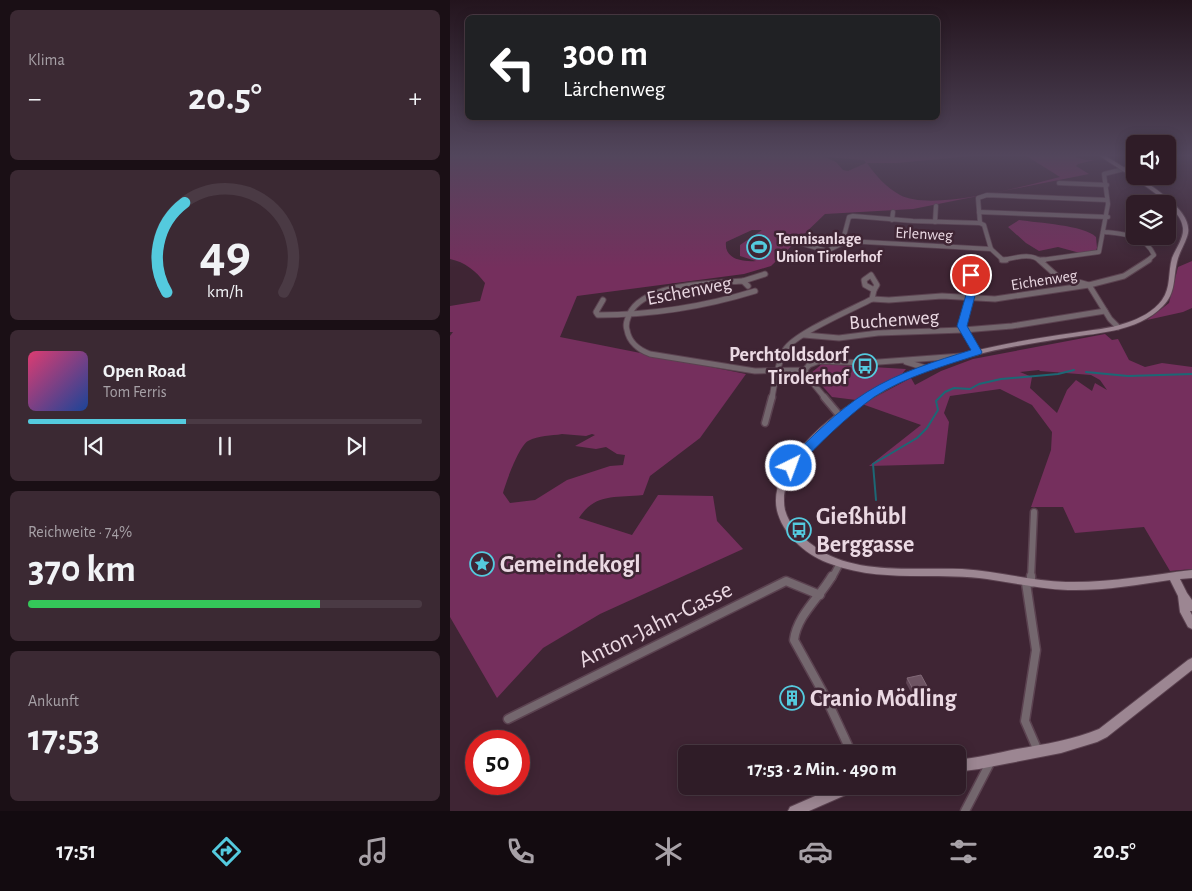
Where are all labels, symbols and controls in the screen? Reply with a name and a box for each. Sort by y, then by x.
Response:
icon: left [480,35,545,100]
text: 300 m [563,37,648,72]
text: Klima [28,52,65,68]
text: Lärchenweg [563,78,665,100]
text: 20.5° [188,79,262,117]
text: − [28,85,41,113]
text: + [409,85,422,113]
map controls [1126,135,1176,245]
button: sound [1126,135,1176,185]
button: layers [1126,195,1176,245]
street label: Erlenweg [895,225,953,244]
text: 49 [199,229,251,281]
place label: Tennisanlage Union Tirolerhof [776,231,883,265]
sports icon: Tennisanlage Union Tirolerhof [746,234,772,260]
pin [950,254,992,296]
icon: arrive [957,261,985,289]
street label: Eichenweg [1010,267,1079,293]
street label: Eschenweg [645,273,734,309]
text: km/h [207,283,243,301]
street label: Buchenweg [848,307,940,333]
place label: Perchtoldsdorf Tirolerhof [729,345,849,388]
bus stop icon: Perchtoldsdorf Tirolerhof [852,353,878,379]
text: Open Road [103,362,186,381]
text: Tom Ferris [103,384,167,400]
icon: previous [80,432,108,460]
icon: pause [211,432,239,460]
icon: next [342,432,370,460]
position arrow [764,439,816,491]
place label: Gießhübl Berggasse [816,505,914,557]
bus stop icon: Gießhübl Berggasse [786,517,812,543]
text: Reichweite · 74% [28,524,132,540]
text: 370 km [28,551,136,589]
place icon: Gemeindekogl [469,551,495,577]
place label: Gemeindekogl [500,553,640,577]
street label: Anton-Jahn-Gasse [575,577,736,673]
building icon: Cranio Mödling [779,685,805,711]
place label: Cranio Mödling [810,687,957,711]
text: Ankunft [28,693,79,709]
text: 17:53 [28,720,100,758]
speed limit sign: 50 [465,730,530,795]
text: 17:53 · 2 Min. · 490 m [747,760,897,779]
icon: directions [209,834,244,869]
icon: music [356,834,391,869]
icon: phone [503,834,538,869]
icon: climate [651,834,686,869]
icon: car [798,834,833,869]
icon: filters [946,834,981,869]
text: 17:51 [56,840,96,862]
text: 20.5° [1093,840,1136,862]

